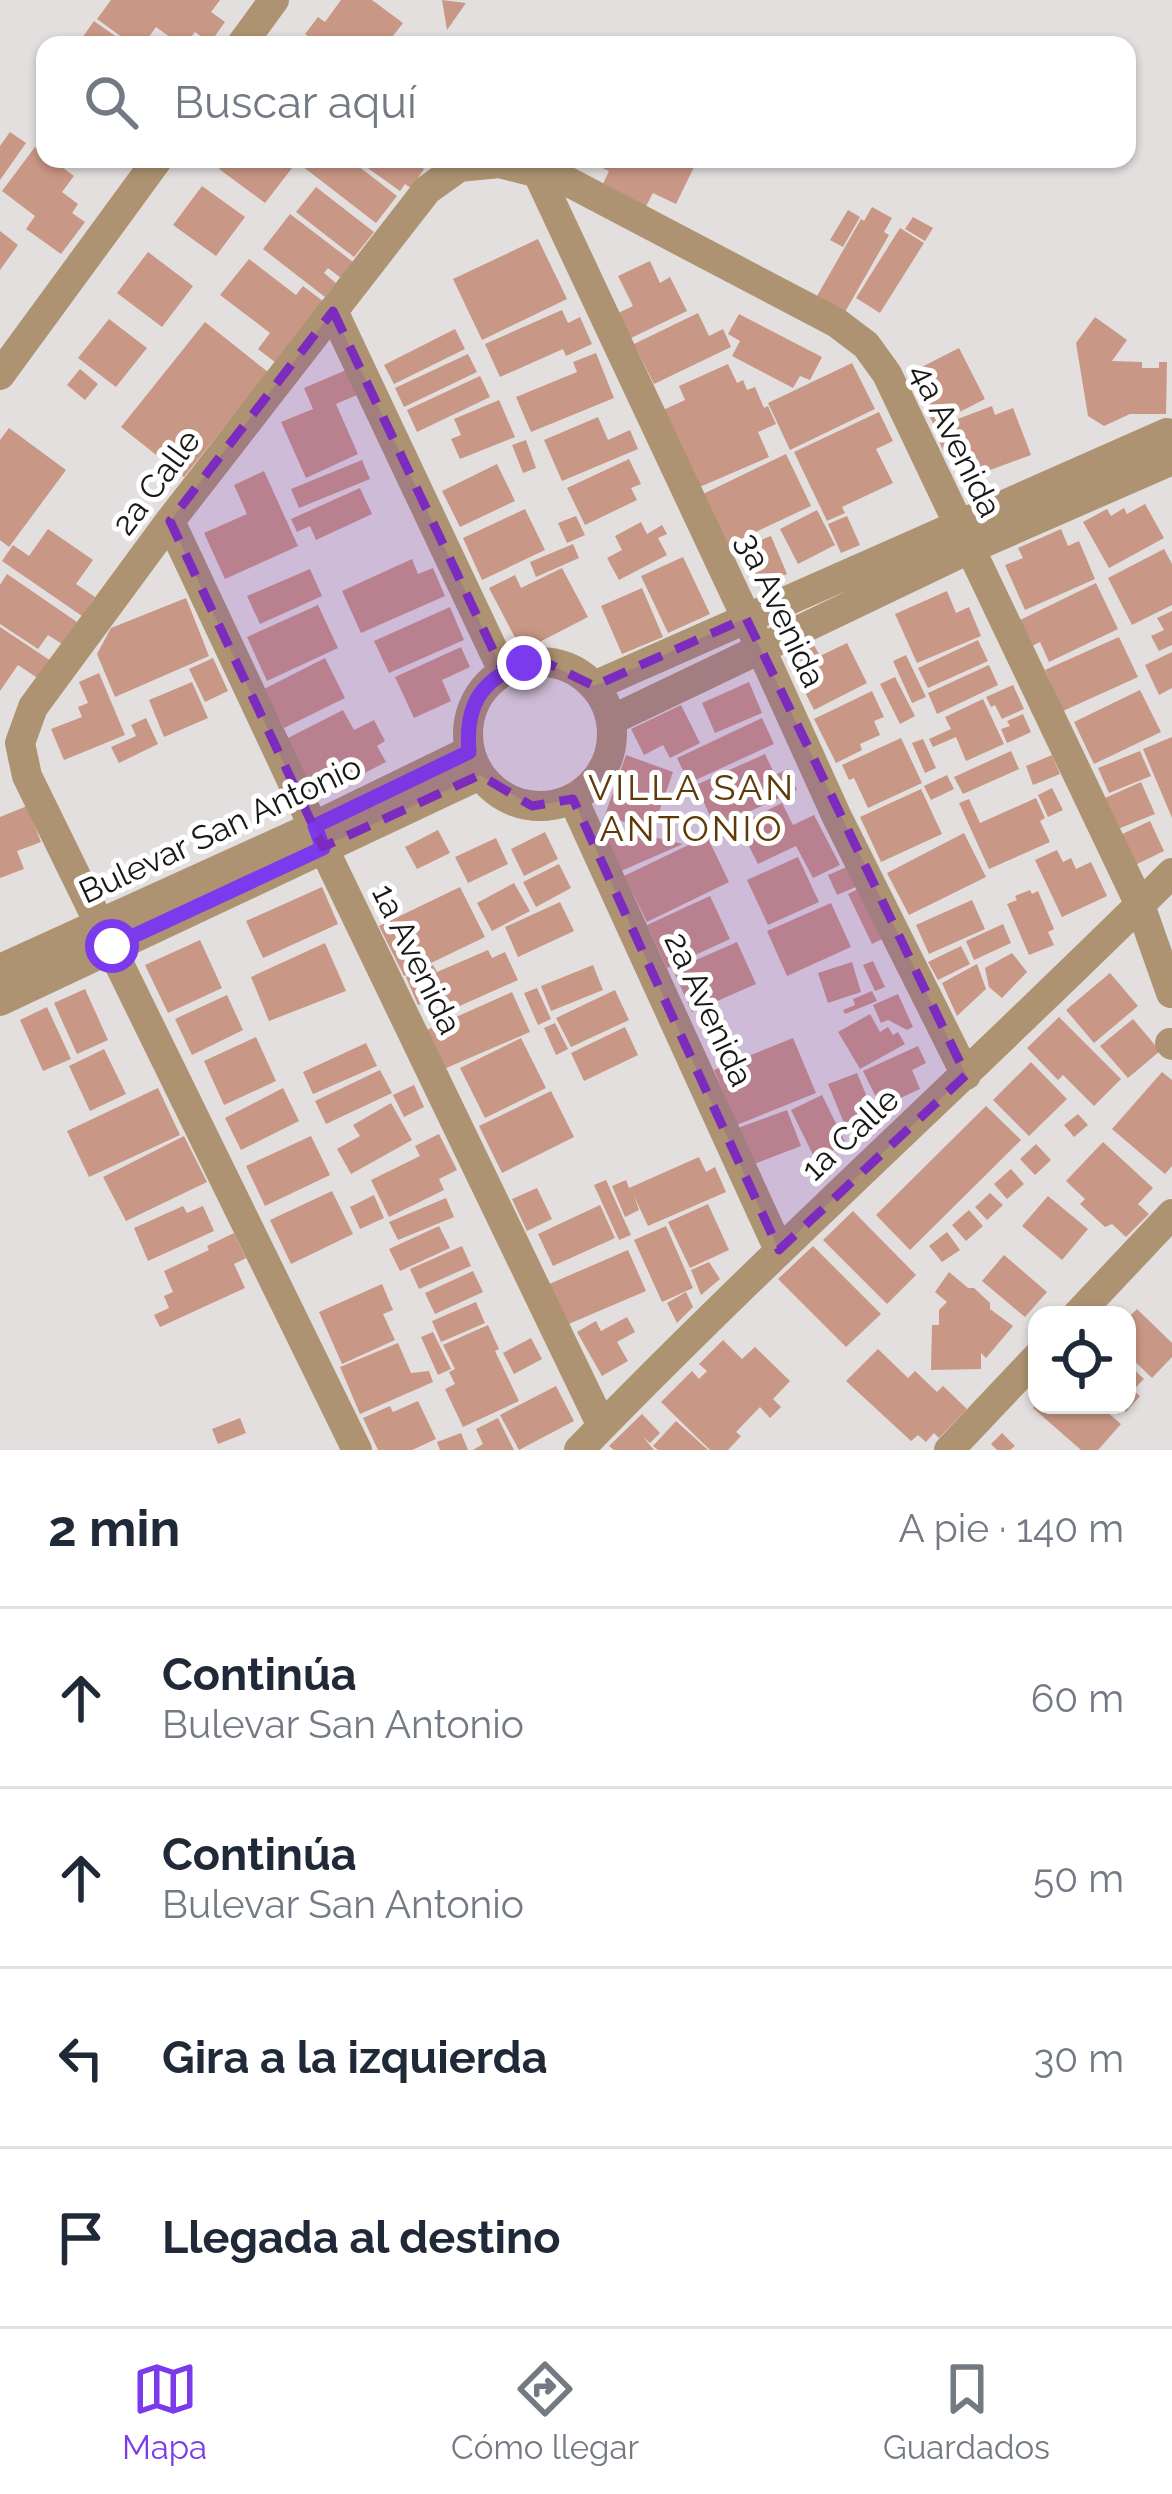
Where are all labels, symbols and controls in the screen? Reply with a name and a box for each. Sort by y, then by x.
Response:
search box [36,36,1136,168]
icon: search [78,69,144,135]
text: Buscar aquí [174,76,417,129]
street label: 4a Avenida [902,357,1010,523]
street label: 2a Calle [104,422,208,542]
street label: 3a Avenida [728,527,834,693]
route end [497,636,551,690]
street label: Bulevar San Antonio [73,747,367,911]
district label: VILLA SAN ANTONIO [588,766,796,849]
street label: 1a Avenida [364,878,470,1040]
route start [85,919,139,973]
street label: 2a Avenida [656,926,762,1092]
street label: 1a Calle [793,1079,907,1189]
map controls [1028,1306,1136,1414]
button: locate [1028,1306,1136,1414]
text: 2 min [48,1498,180,1558]
text: A pie · 140 m [899,1505,1124,1551]
text: Continúa [162,1648,357,1701]
icon: ahead [48,1665,114,1731]
text: 60 m [1031,1675,1124,1721]
text: Bulevar San Antonio [162,1701,524,1747]
text: Continúa [162,1828,357,1881]
icon: ahead [48,1845,114,1911]
text: 50 m [1033,1855,1124,1901]
text: Bulevar San Antonio [162,1881,524,1927]
icon: left [48,2025,114,2091]
text: Gira a la izquierda [162,2031,548,2084]
text: 30 m [1034,2035,1124,2081]
icon: arrive [48,2205,114,2271]
text: Llegada al destino [162,2211,561,2264]
tab: Mapa [122,2356,207,2467]
tab: Cómo llegar [451,2356,639,2467]
tab: Guardados [883,2356,1050,2467]

